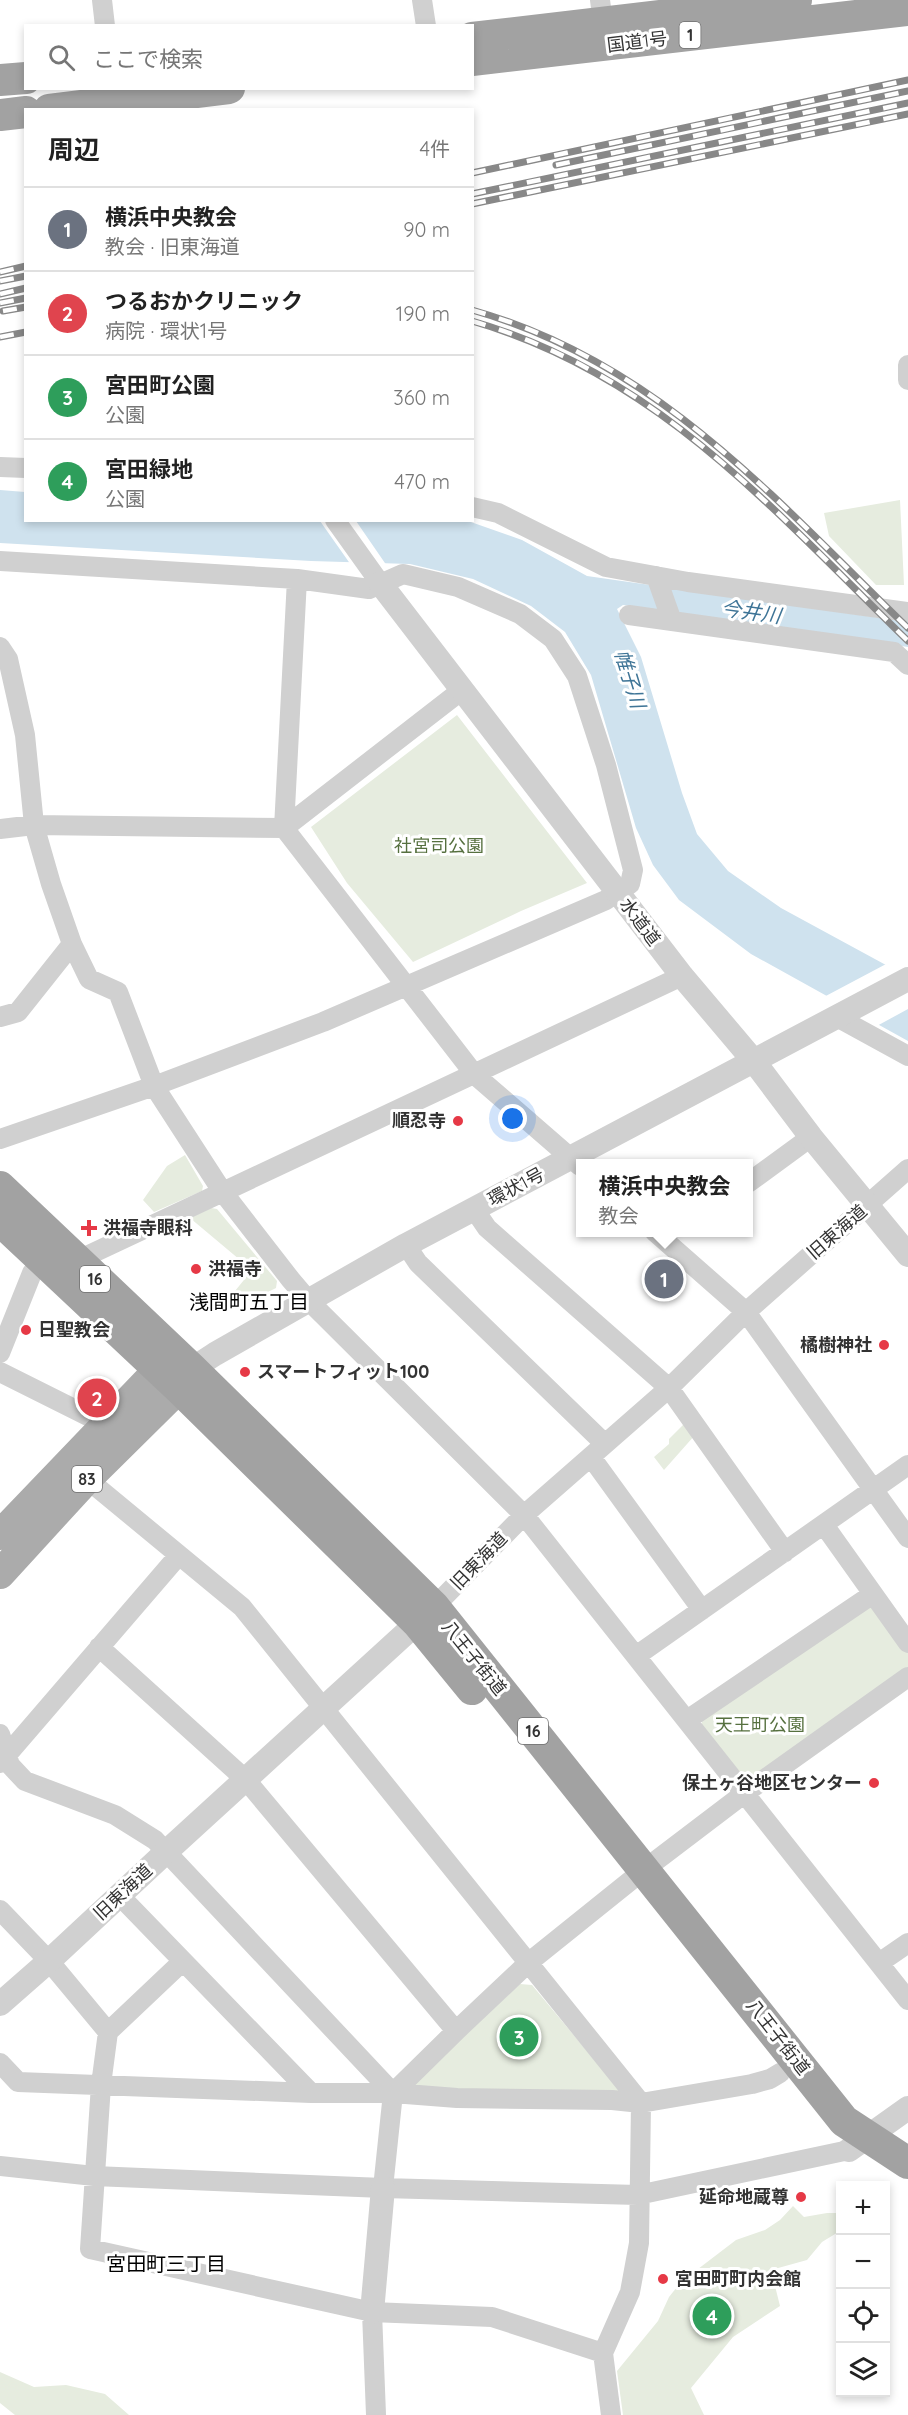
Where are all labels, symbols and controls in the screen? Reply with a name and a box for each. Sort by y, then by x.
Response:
road number: 1 [680,22,700,48]
search box [24,24,474,90]
street label: 国道1号 [605,26,668,57]
icon: search [45,41,78,74]
text: ここで検索 [93,45,203,73]
text: 周辺 [48,133,100,166]
text: 4件 [419,136,450,161]
text: 横浜中央教会 [105,203,237,231]
text: 1 [64,217,71,242]
text: 90 m [403,217,450,242]
text: 教会 · 旧東海道 [105,234,240,259]
text: つるおかクリニック [105,287,303,315]
text: 2 [62,301,73,326]
text: 190 m [396,301,450,326]
text: 病院 · 環状1号 [105,318,227,343]
text: 宮田町公園 [105,371,215,399]
text: 3 [62,385,73,410]
text: 360 m [393,385,450,410]
text: 公園 [105,402,145,427]
text: 宮田緑地 [105,455,193,483]
text: 4 [62,469,73,494]
text: 470 m [394,469,450,494]
text: 公園 [105,486,145,511]
water label: 今井川 [720,595,784,628]
water label: 帷子川 [610,647,652,713]
park label: 社宮司公園 [394,834,484,857]
street label: 水道道 [615,893,666,950]
your location [498,1104,527,1133]
place label: 順忍寺 [392,1109,446,1132]
marker: 順忍寺 [451,1114,465,1128]
popup [576,1159,753,1237]
street label: 環状1号 [484,1162,548,1211]
text: 横浜中央教会 [598,1172,731,1200]
street label: 旧東海道 [802,1199,871,1264]
text: 教会 [598,1203,638,1228]
place label: 洪福寺眼科 [103,1216,193,1239]
marker: 洪福寺眼科 [80,1219,98,1237]
pin: 1 [644,1256,684,1302]
place label: 洪福寺 [208,1257,262,1280]
marker: 洪福寺 [189,1262,203,1276]
road number: 16 [80,1266,110,1292]
district label: 浅間町五丁目 [189,1289,309,1314]
place label: 日聖教会 [38,1318,110,1341]
marker: 日聖教会 [19,1323,33,1337]
place label: 橘樹神社 [800,1333,872,1356]
marker: 橘樹神社 [877,1338,891,1352]
place label: スマートフィット100 [257,1360,429,1383]
marker: スマートフィット100 [238,1365,252,1379]
pin: 2 [78,1376,116,1420]
road number: 83 [72,1466,102,1492]
street label: 旧東海道 [445,1527,512,1595]
street label: 八王子街道 [437,1615,512,1700]
park label: 天王町公園 [715,1713,805,1736]
road number: 16 [518,1718,548,1744]
place label: 保土ヶ谷地区センター [682,1771,862,1794]
marker: 保土ヶ谷地区センター [867,1776,881,1790]
street label: 旧東海道 [88,1859,157,1925]
street label: 八王子街道 [742,1994,815,2079]
pin: 3 [500,2014,538,2060]
map controls [836,2181,890,2397]
button: + [836,2181,890,2235]
place label: 延命地蔵尊 [699,2185,789,2208]
marker: 延命地蔵尊 [794,2190,808,2204]
button: − [836,2235,890,2289]
district label: 宮田町三丁目 [106,2251,226,2276]
place label: 宮田町町内会館 [675,2267,801,2290]
marker: 宮田町町内会館 [656,2272,670,2286]
button: locate [836,2289,890,2343]
pin: 4 [692,2294,732,2338]
button: layers [836,2343,890,2397]

